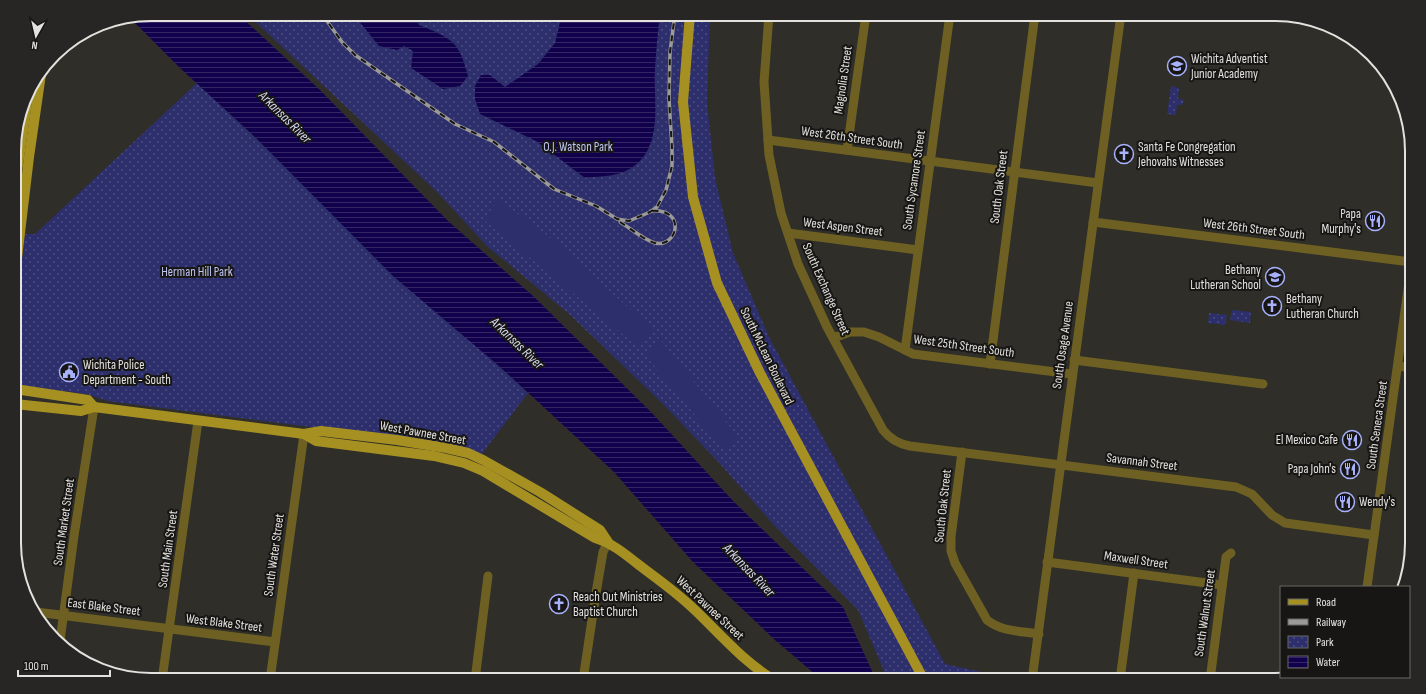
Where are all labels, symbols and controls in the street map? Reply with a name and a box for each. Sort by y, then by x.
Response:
north arrow [16,16,56,56]
text: N [31,39,38,52]
street label: Magnolia Street [830,45,856,115]
place label: Wichita Adventist Junior Academy [1190,51,1268,82]
school or university icon: Wichita Adventist Junior Academy [1166,55,1188,77]
water label: Arkansas River [254,86,316,148]
street label: West 26th Street South [800,123,904,153]
street label: South Sycamore Street [899,129,929,231]
park label: O.J. Watson Park [543,139,613,155]
place label: Santa Fe Congregation Jehovahs Witnesses [1137,139,1236,170]
church icon: Santa Fe Congregation Jehovahs Witnesses [1113,143,1135,165]
street label: South Oak Street [987,149,1011,225]
place label: Papa Murphy's [1321,206,1361,237]
restaurant icon: Papa Murphy's [1364,210,1386,232]
street label: West Aspen Street [802,214,884,240]
street label: West 26th Street South [1202,215,1306,243]
street label: South Exchange Street [799,240,853,338]
place label: Bethany Lutheran School [1190,262,1261,293]
park label: Herman Hill Park [161,264,233,280]
school or university icon: Bethany Lutheran School [1264,266,1286,288]
place label: Bethany Lutheran Church [1286,291,1359,322]
church icon: Bethany Lutheran Church [1261,295,1283,317]
street label: South Osage Avenue [1049,300,1077,390]
street label: South McLean Boulevard [736,305,798,407]
water label: Arkansas River [486,313,548,373]
street label: West 25th Street South [912,331,1016,361]
place label: Wichita Police Department - South [83,357,171,388]
public building icon: Wichita Police Department - South [58,361,80,383]
street label: South Seneca Street [1363,380,1391,470]
street label: West Pawnee Street [379,418,467,448]
restaurant icon: El Mexico Cafe [1341,429,1363,451]
place label: El Mexico Cafe [1276,432,1338,448]
street label: Savannah Street [1106,450,1178,474]
restaurant icon: Papa John's [1339,458,1361,480]
place label: Papa John's [1288,461,1336,477]
street label: South Oak Street [931,468,955,544]
street label: South Market Street [50,477,78,567]
restaurant icon: Wendy's [1334,491,1356,513]
place label: Wendy's [1359,494,1396,510]
street label: South Main Street [155,509,181,589]
street label: South Water Street [260,513,288,597]
water label: Arkansas River [719,539,779,601]
street label: Maxwell Street [1103,548,1169,572]
street label: South Walnut Street [1191,568,1219,658]
street label: West Pawnee Street [673,572,747,644]
legend [1280,586,1410,678]
place label: Reach Out Ministries Baptist Church [573,589,663,620]
church icon: Reach Out Ministries Baptist Church [548,593,570,615]
street label: East Blake Street [67,595,142,619]
text: Road [1316,595,1336,610]
street label: West Blake Street [185,610,263,636]
text: Railway [1316,615,1347,630]
text: Park [1316,635,1334,650]
scale bar [18,652,110,678]
text: Water [1316,655,1340,670]
text: 100 m [24,659,49,674]

